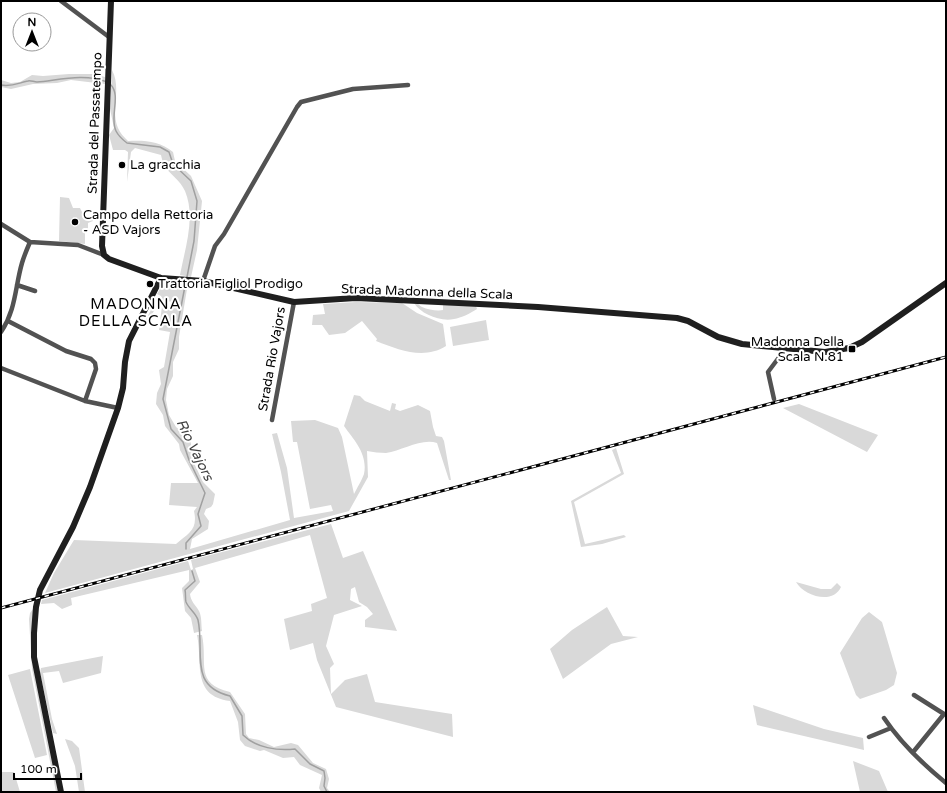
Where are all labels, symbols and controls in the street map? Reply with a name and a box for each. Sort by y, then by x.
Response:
north arrow [12,12,52,52]
text: N [28,16,36,29]
street label: Strada del Passatempo [85,52,105,194]
place label: La gracchia [130,157,201,173]
marker: La gracchia [117,160,127,170]
place label: Campo della Rettoria - ASD Vajors [83,207,213,238]
marker: Campo della Rettoria - ASD Vajors [70,217,80,227]
place label: Trattoria Figliol Prodigo [158,276,303,292]
marker: Trattoria Figliol Prodigo [145,279,155,289]
street label: Strada Madonna della Scala [341,281,513,303]
district label: MADONNA DELLA SCALA [79,295,193,330]
street label: Strada Rio Vajors [255,306,289,412]
place label: Madonna Della Scala N.81 [751,334,844,365]
marker: Madonna Della Scala N.81 [847,344,857,354]
water label: Rio Vajors [173,416,218,485]
scale bar [14,755,81,781]
text: 100 m [20,762,57,776]

